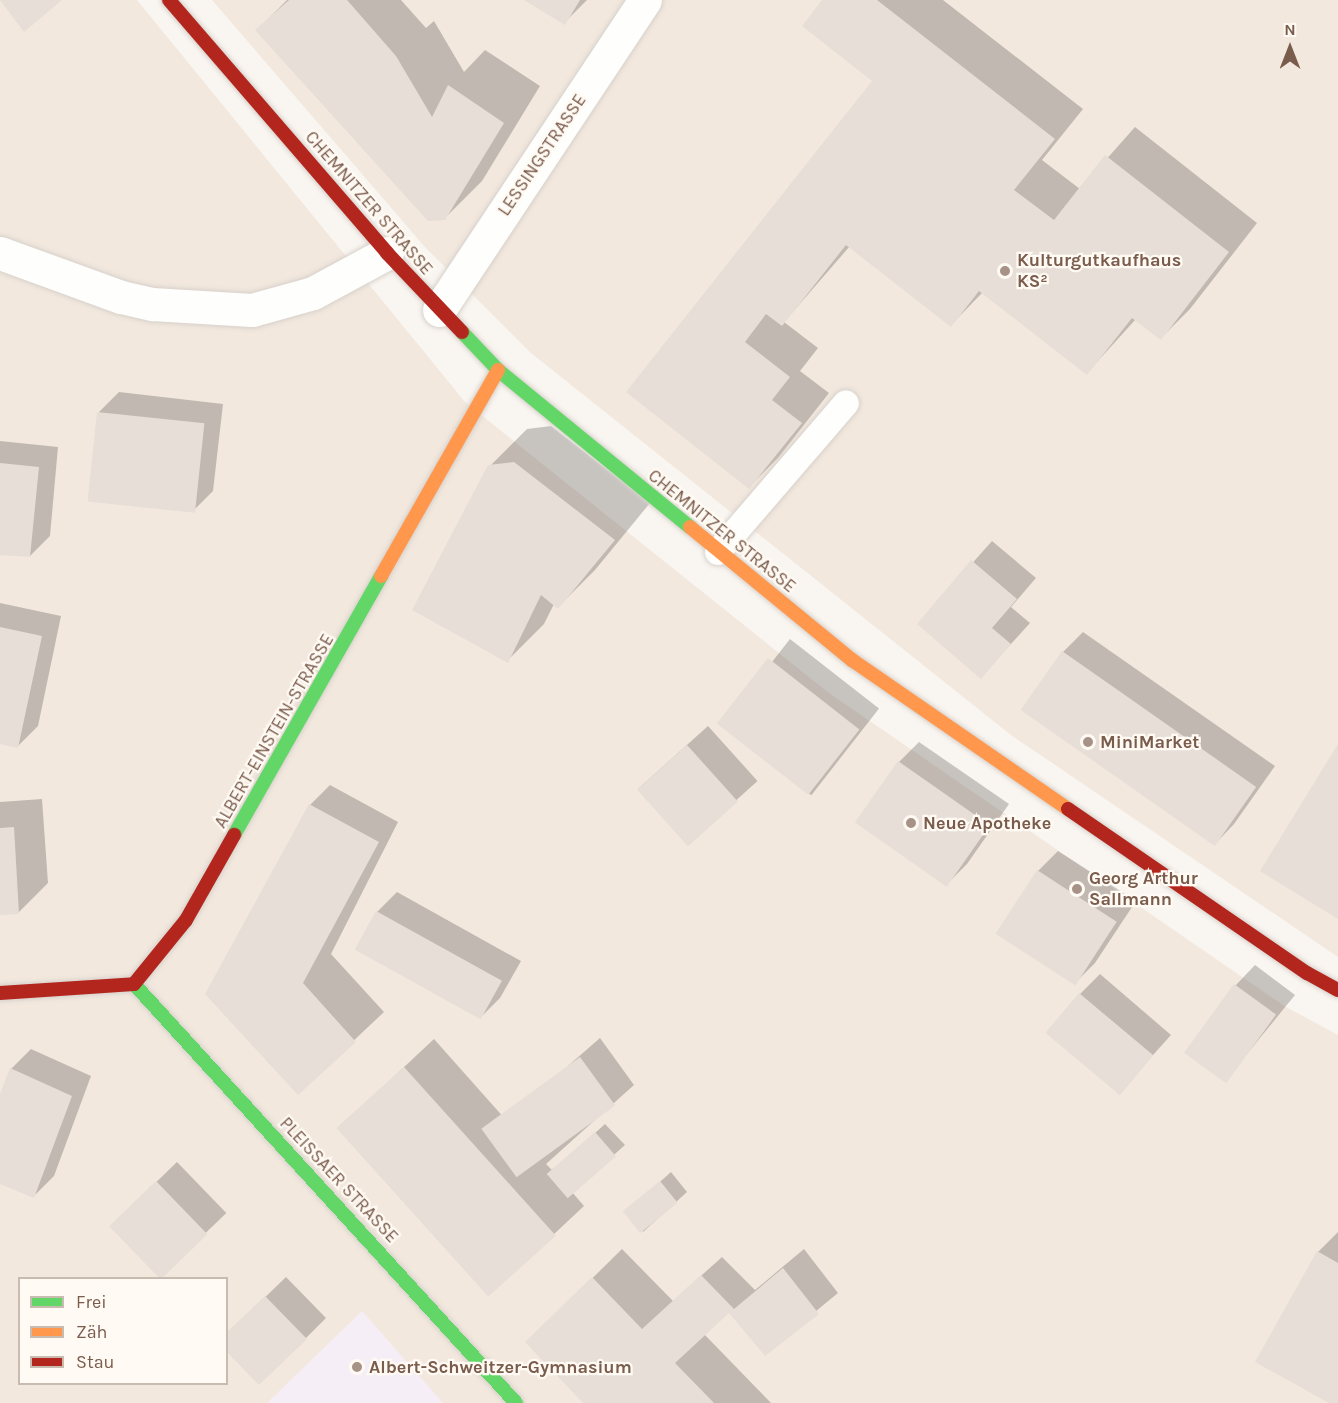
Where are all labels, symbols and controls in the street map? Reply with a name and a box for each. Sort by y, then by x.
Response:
north arrow [1260,18,1320,78]
text: N [1284,20,1296,39]
street label: LESSINGSTRASSE [493,90,591,220]
street label: CHEMNITZER STRASSE [300,126,438,280]
place label: Kulturgutkaufhaus KS² [1017,250,1181,292]
marker: Kulturgutkaufhaus KS² [998,264,1012,278]
street label: CHEMNITZER STRASSE [644,465,800,597]
street label: ALBERT-EINSTEIN-STRASSE [210,630,338,832]
place label: MiniMarket [1100,731,1199,753]
marker: MiniMarket [1081,735,1095,749]
place label: Neue Apotheke [923,812,1051,834]
marker: Neue Apotheke [904,816,918,830]
place label: Georg Arthur Sallmann [1089,868,1198,910]
marker: Georg Arthur Sallmann [1070,882,1084,896]
street label: PLEISSAER STRASSE [275,1113,403,1247]
legend [18,1277,228,1385]
text: Frei [76,1291,107,1313]
text: Zäh [76,1321,107,1343]
text: Stau [76,1351,114,1373]
place label: Albert-Schweitzer-Gymnasium [369,1356,632,1378]
marker: Albert-Schweitzer-Gymnasium [350,1360,364,1374]

